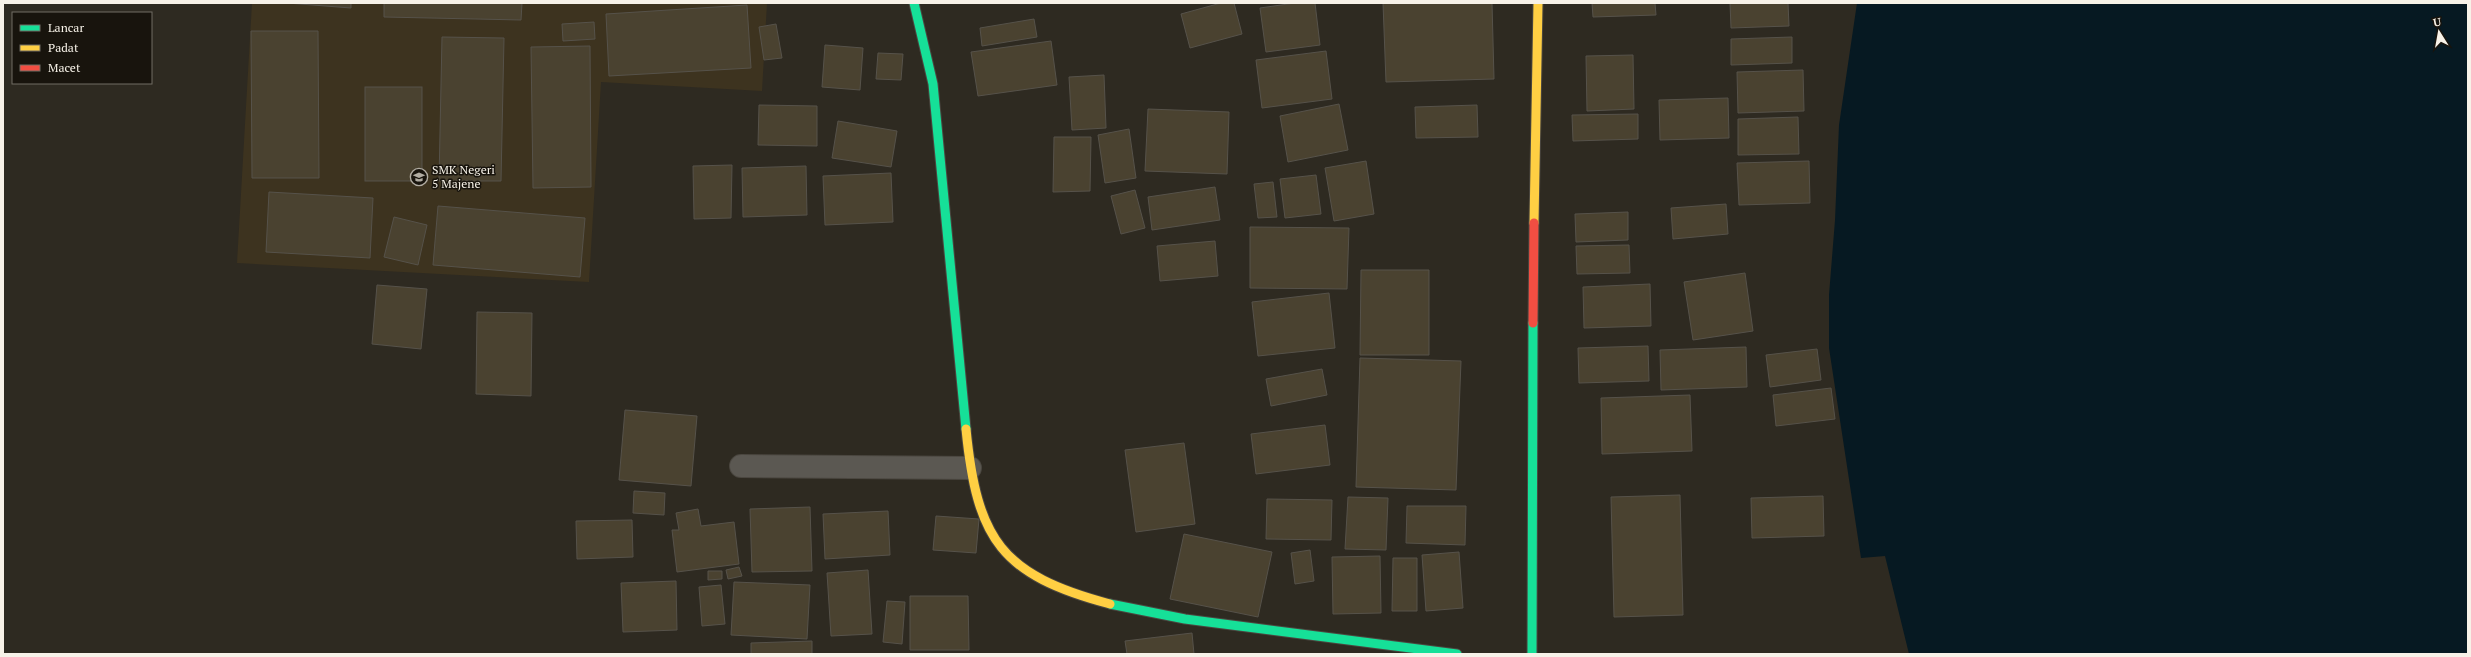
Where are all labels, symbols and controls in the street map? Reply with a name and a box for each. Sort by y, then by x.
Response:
legend [12,12,152,84]
north arrow [2419,12,2459,52]
text: U [2432,15,2442,30]
text: Lancar [48,20,84,35]
text: Padat [48,40,79,55]
text: Macet [48,60,81,75]
place label: SMK Negeri 5 Majene [432,162,495,191]
school or university icon: SMK Negeri 5 Majene [409,167,429,187]

